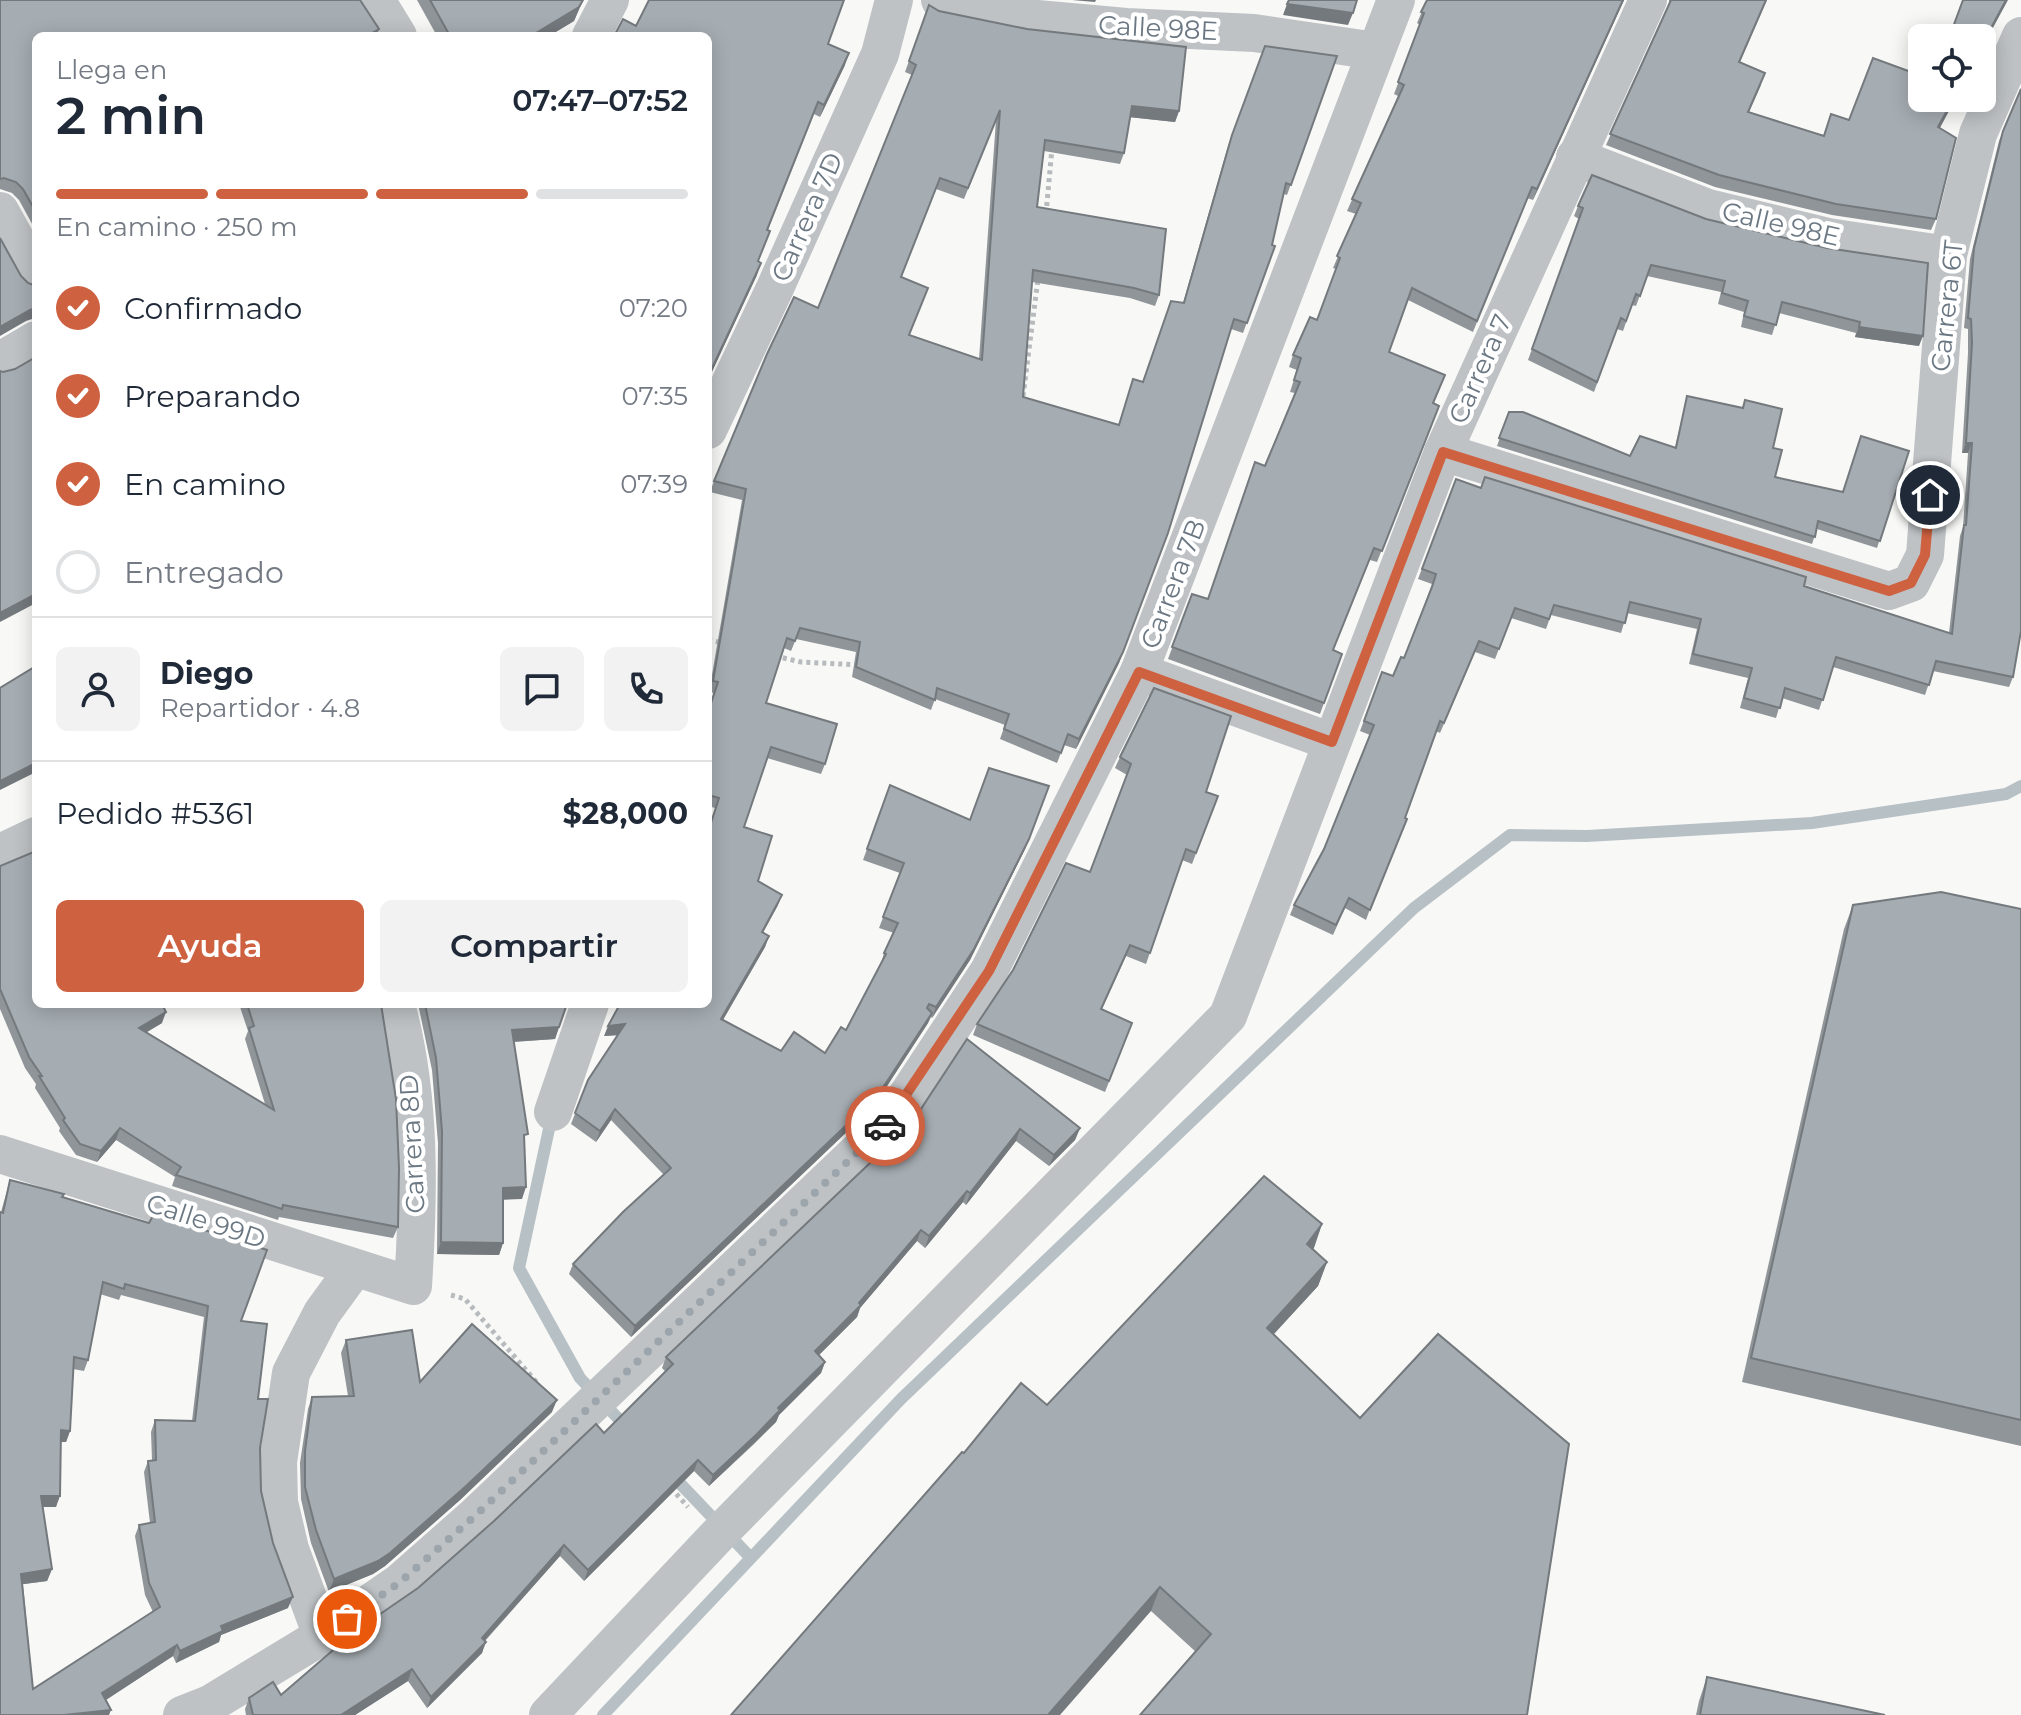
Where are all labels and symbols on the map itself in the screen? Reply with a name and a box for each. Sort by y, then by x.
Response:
street label: Calle 98E [1097,9,1219,47]
street label: Carrera 7D [764,147,850,287]
street label: Calle 98E [1719,195,1843,253]
street label: Carrera 6T [1924,239,1970,373]
street label: Carrera 7 [1442,309,1518,429]
pin [1896,461,1964,529]
street label: Carrera 7B [1134,515,1212,653]
street label: Carrera 8D [392,1074,432,1214]
courier [845,1086,925,1166]
street label: Calle 99D [142,1187,270,1255]
pin [313,1585,381,1653]

